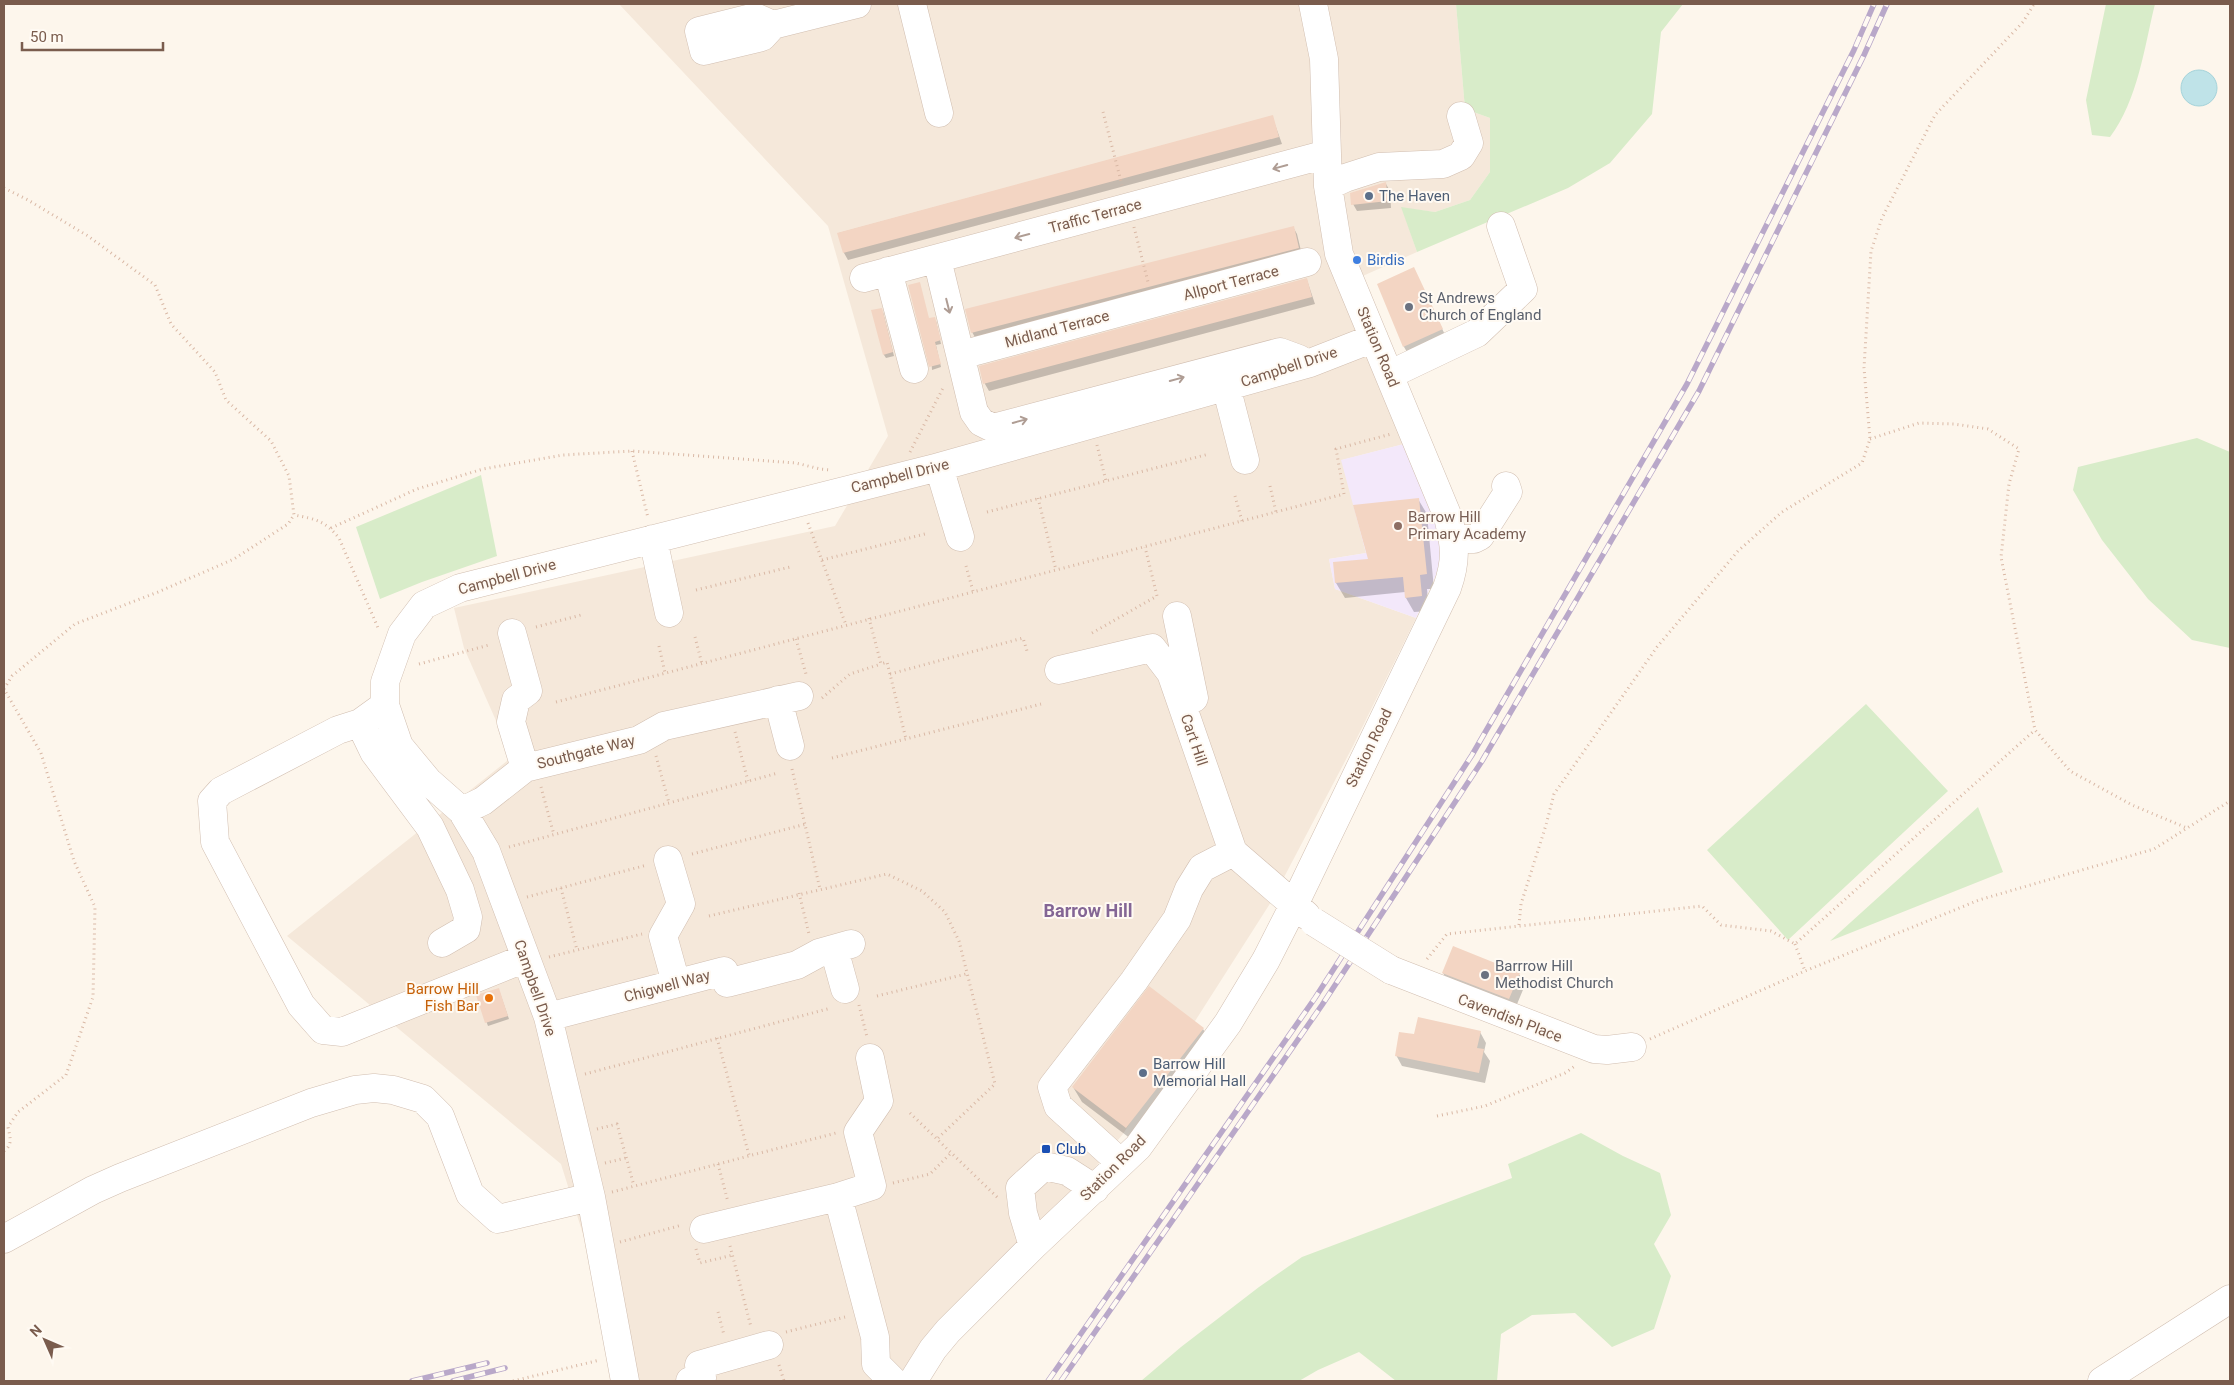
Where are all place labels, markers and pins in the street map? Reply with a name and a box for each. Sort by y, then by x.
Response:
place label: The Haven [1379,187,1450,205]
marker: The Haven [1363,190,1375,202]
place label: Birdis [1367,251,1405,269]
marker: Birdis [1351,254,1363,266]
place label: St Andrews Church of England [1419,289,1541,324]
marker: St Andrews Church of England [1403,301,1415,313]
place label: Barrow Hill Primary Academy [1408,508,1526,543]
marker: Barrow Hill Primary Academy [1392,520,1404,532]
place label: Barrrow Hill Methodist Church [1495,957,1614,992]
marker: Barrrow Hill Methodist Church [1479,969,1491,981]
place label: Barrow Hill Fish Bar [406,980,479,1015]
marker: Barrow Hill Fish Bar [483,992,495,1004]
place label: Barrow Hill Memorial Hall [1153,1055,1246,1090]
marker: Barrow Hill Memorial Hall [1137,1067,1149,1079]
place label: Club [1056,1140,1086,1158]
marker: Club [1040,1143,1052,1155]

